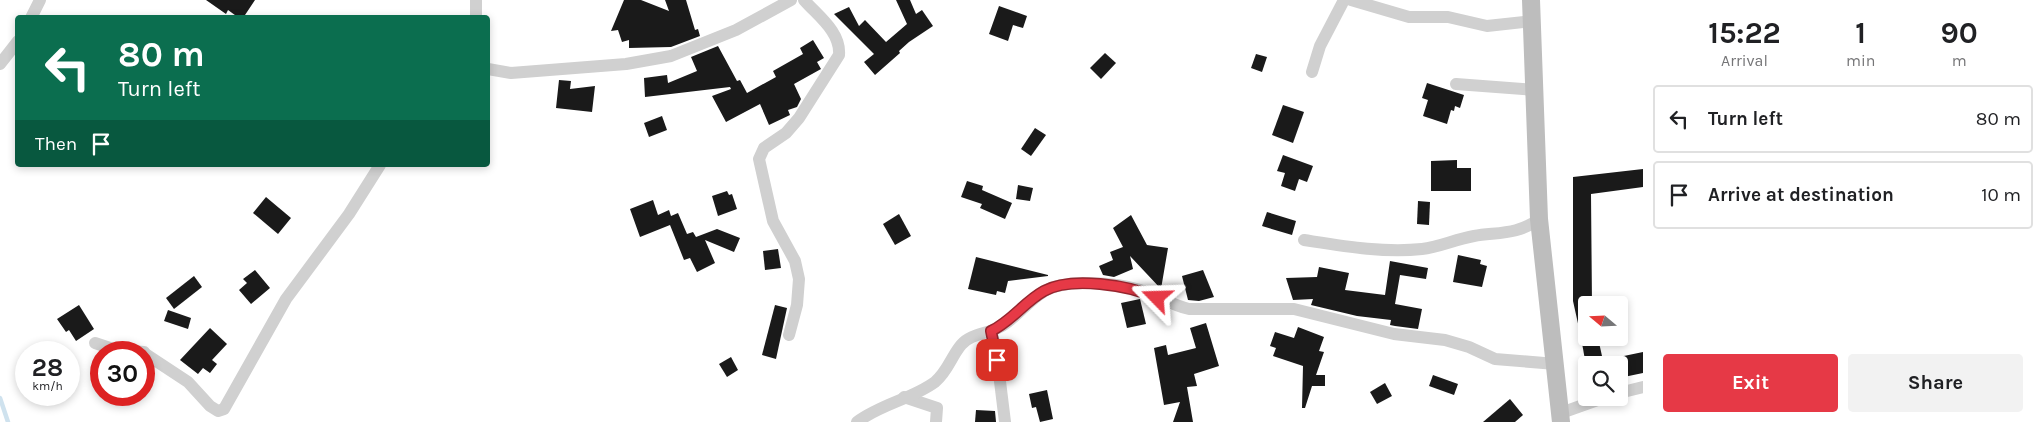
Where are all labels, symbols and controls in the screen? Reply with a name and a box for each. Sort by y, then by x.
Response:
text: 15:22 [1708,15,1781,51]
text: 1 [1855,15,1866,51]
text: 90 [1941,15,1978,51]
text: 80 m [118,34,205,75]
icon: left [35,35,100,100]
text: Arrival [1721,51,1768,70]
text: min [1846,51,1875,70]
text: m [1952,51,1967,70]
text: Turn left [118,76,201,102]
icon: left [1665,105,1693,133]
text: Turn left [1708,108,1783,130]
text: 80 m [1976,108,2021,130]
icon: arrive [87,130,115,158]
text: Then [35,133,77,155]
icon: arrive [1665,181,1693,209]
text: Arrive at destination [1708,184,1894,206]
text: 10 m [1981,184,2021,206]
position arrow [1130,271,1182,323]
north arrow [1578,296,1628,346]
map controls [1578,296,1628,406]
pin [976,339,1018,381]
speed limit sign: 30 [90,341,155,406]
icon: arrive [983,346,1011,374]
text: 28 [32,353,63,382]
button: Exit [1663,354,1838,412]
button: Share [1848,354,2023,412]
button: search [1578,356,1628,406]
text: km/h [32,379,63,393]

